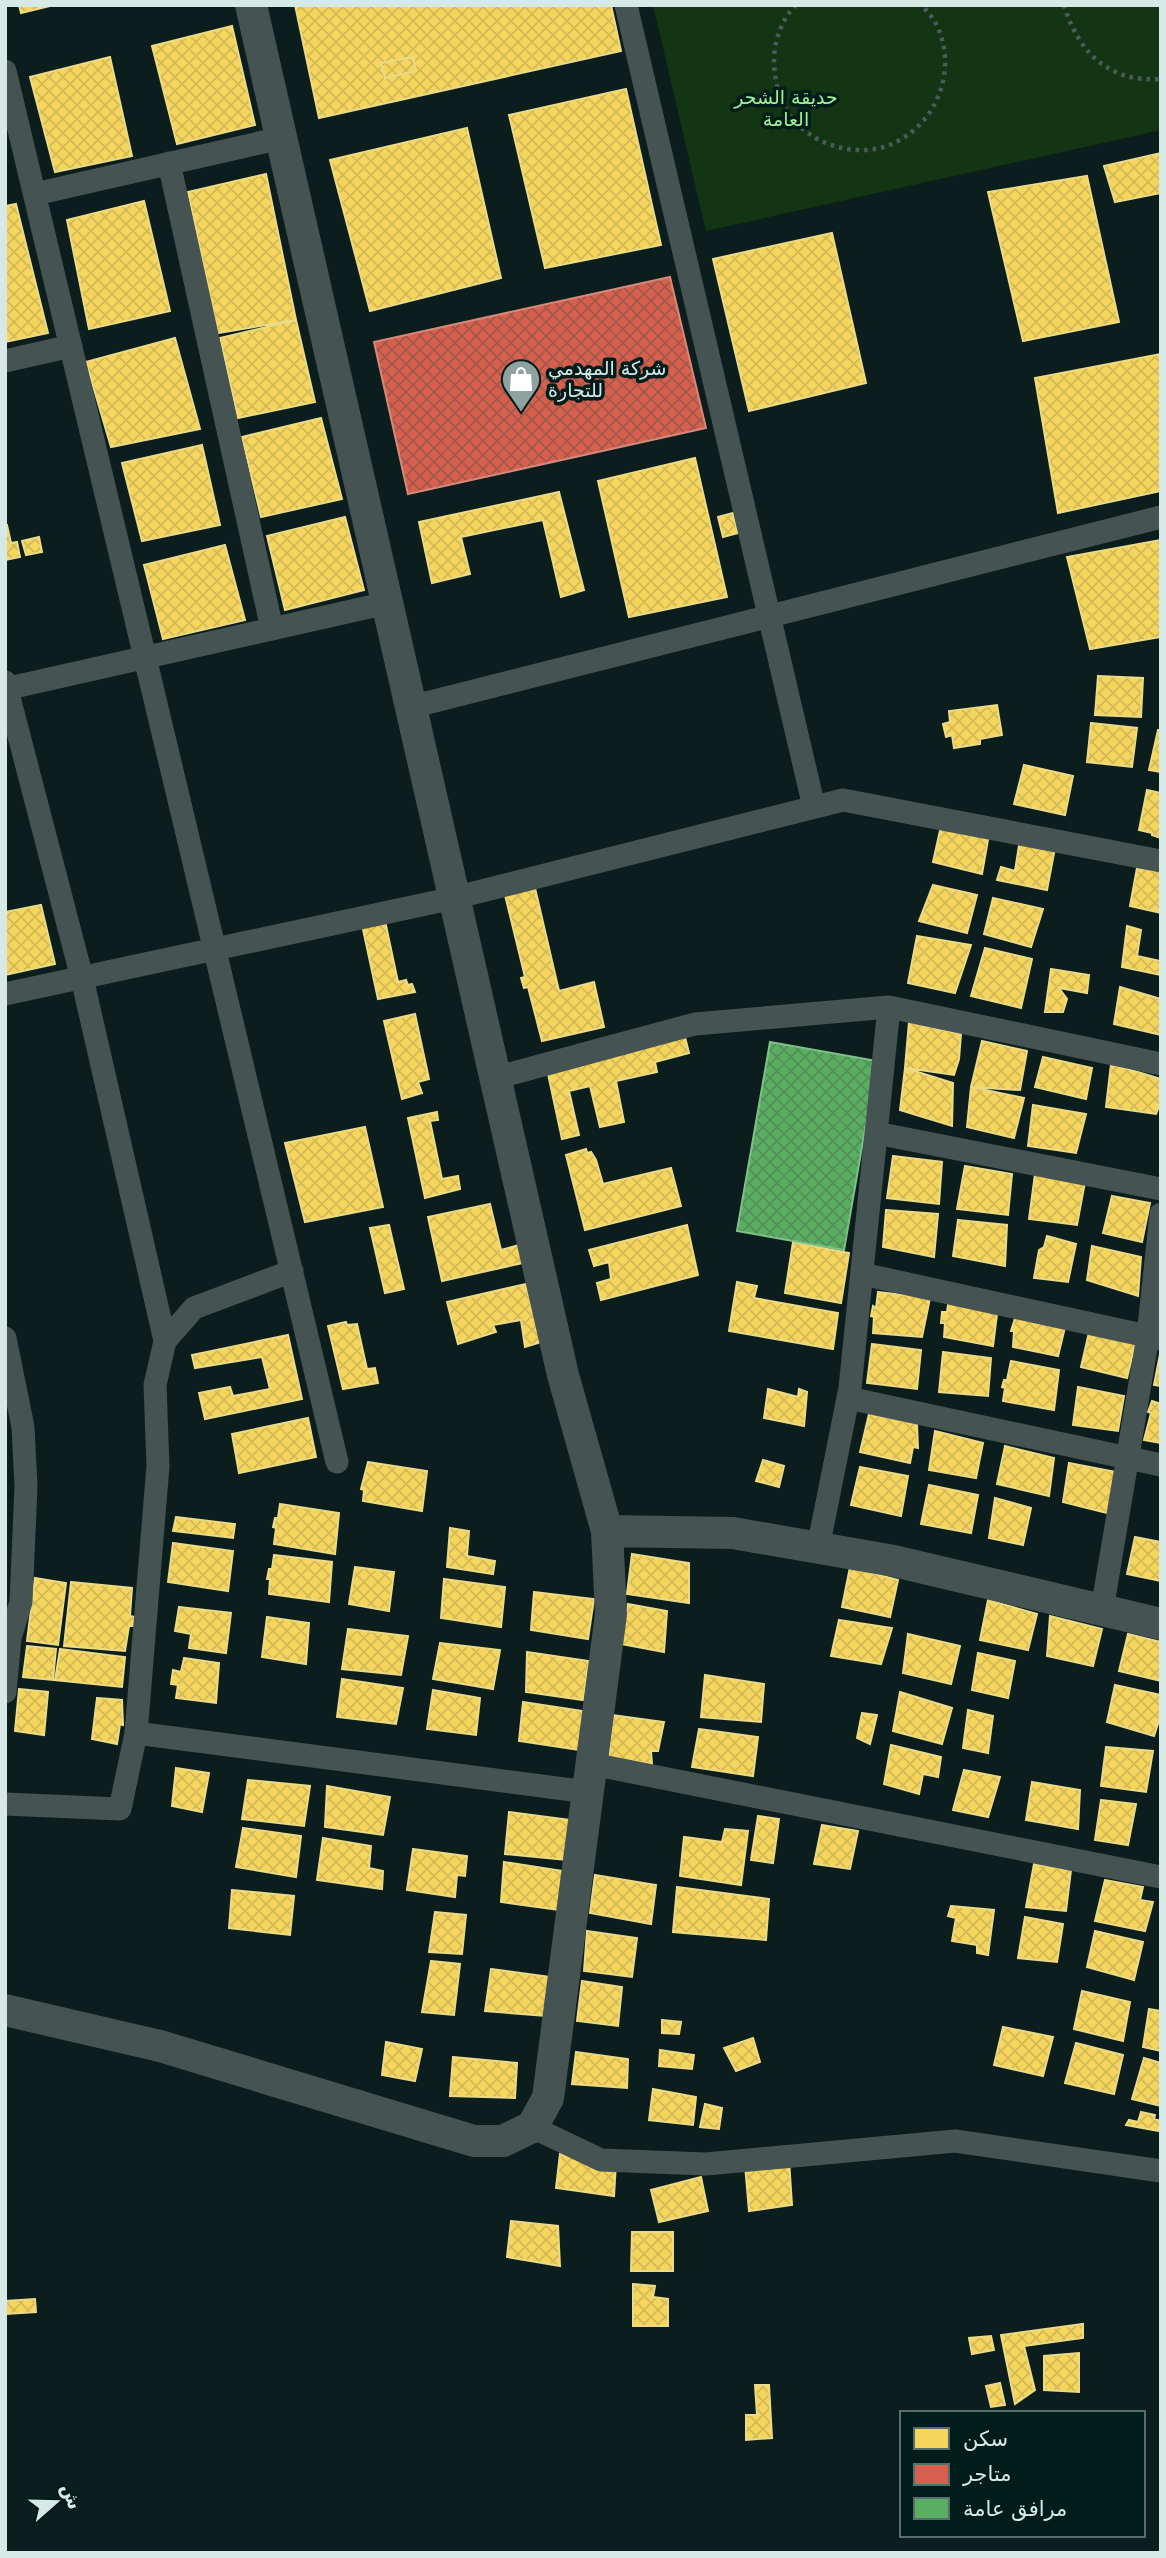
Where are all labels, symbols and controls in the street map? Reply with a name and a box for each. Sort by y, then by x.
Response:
park label: حديقة الشحر العامة [733,86,838,130]
place label: شركة المهدمي للتجارة [548,357,666,402]
shop icon: شركة المهدمي للتجارة [500,358,542,413]
legend [900,2411,1145,2537]
text: سكن [963,2427,1008,2451]
text: متاجر [962,2462,1012,2486]
north arrow [21,2467,91,2537]
text: ش [56,2480,87,2513]
text: مرافق عامة [963,2497,1067,2521]

